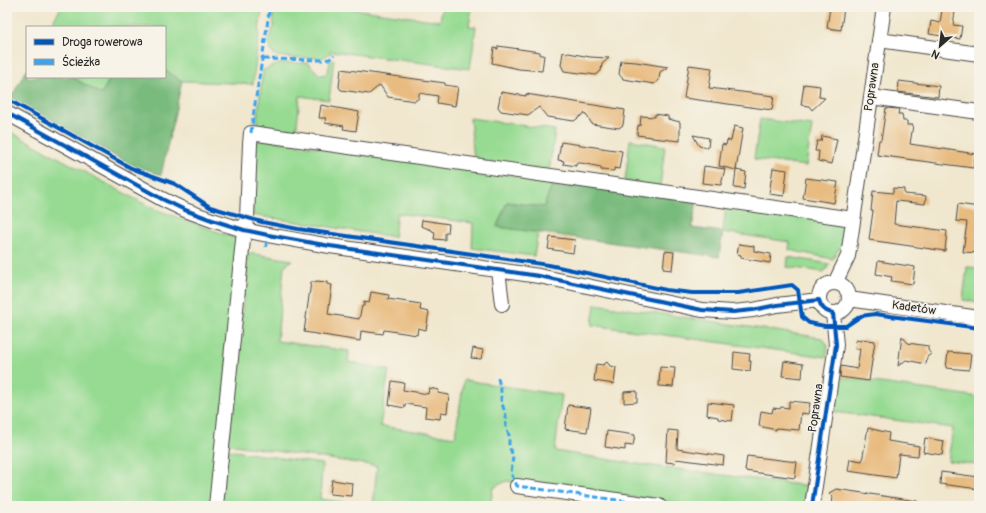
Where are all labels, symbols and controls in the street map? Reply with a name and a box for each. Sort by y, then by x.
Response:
legend [26,26,166,78]
north arrow [920,26,960,66]
text: Droga rowerowa [62,35,143,50]
text: N [929,47,942,62]
text: Ścieżka [62,54,100,70]
street label: Poprawna [861,61,883,112]
street label: Kadetów [891,297,937,319]
street label: Poprawna [805,382,827,433]

